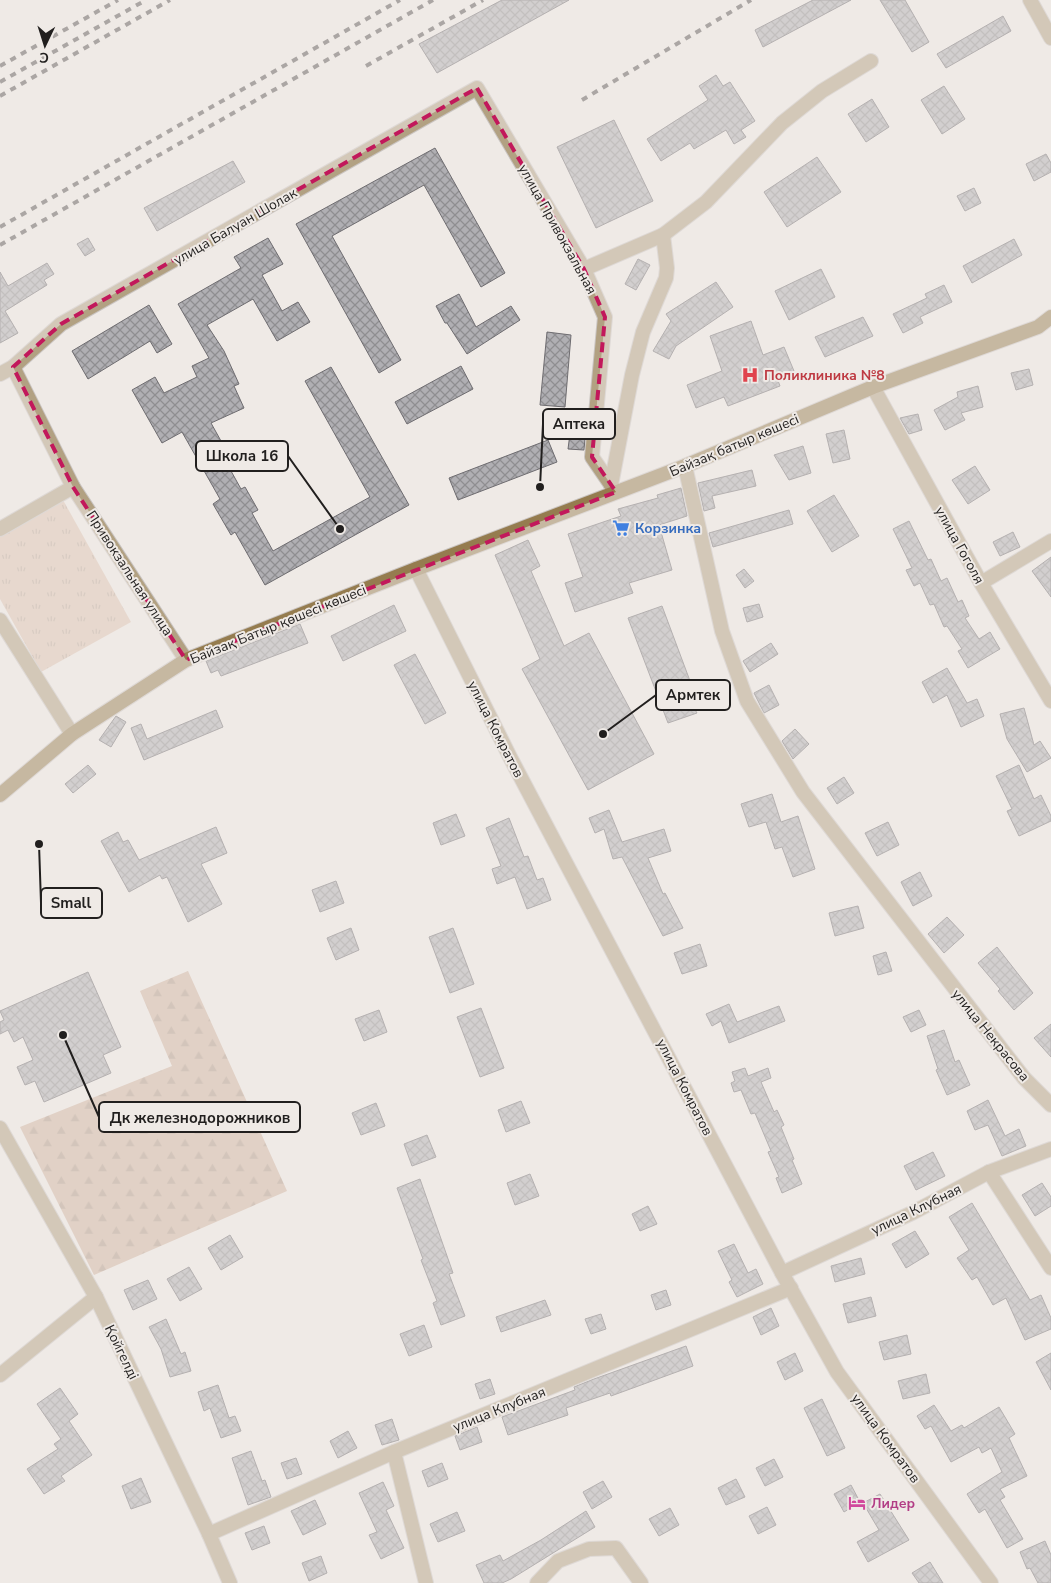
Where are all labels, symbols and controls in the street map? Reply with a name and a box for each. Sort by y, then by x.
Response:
north arrow [20,20,70,70]
text: С [38,48,50,67]
street label: улица Привокзальная [514,161,601,298]
street label: улица Балуан Шолак [170,183,301,270]
hospital icon: Поликлиника №8 [740,365,760,385]
place label: Поликлиника №8 [764,366,885,385]
callout: Аптека [543,409,615,439]
street label: Байзақ батыр көшесі [667,410,802,481]
text: Аптека [553,414,605,434]
callout: Школа 16 [196,441,288,471]
text: Школа 16 [206,446,278,466]
street label: улица Гоголя [930,503,989,587]
street label: Привокзальная улица [82,507,177,640]
supermarket icon: Корзинка [611,518,631,538]
place label: Корзинка [635,519,701,538]
street label: Байзақ Батыр қөшесі көшесі [187,580,369,669]
street label: улица Комратов [463,678,528,781]
callout: Армтек [656,680,730,710]
text: Армтек [666,685,721,705]
callout: Small [41,888,102,918]
text: Small [51,893,91,913]
street label: улица Некрасова [947,985,1034,1086]
street label: улица Комратов [652,1036,717,1139]
callout: Дк железнодорожников [99,1102,300,1132]
text: Дк железнодорожников [110,1108,290,1128]
street label: улица Клубная [868,1179,965,1240]
street label: Қойгелді [100,1322,143,1383]
street label: улица Клубная [450,1382,548,1437]
street label: улица Комратов [847,1390,925,1487]
hotel icon: Лидер [847,1493,867,1513]
place label: Лидер [871,1494,915,1513]

